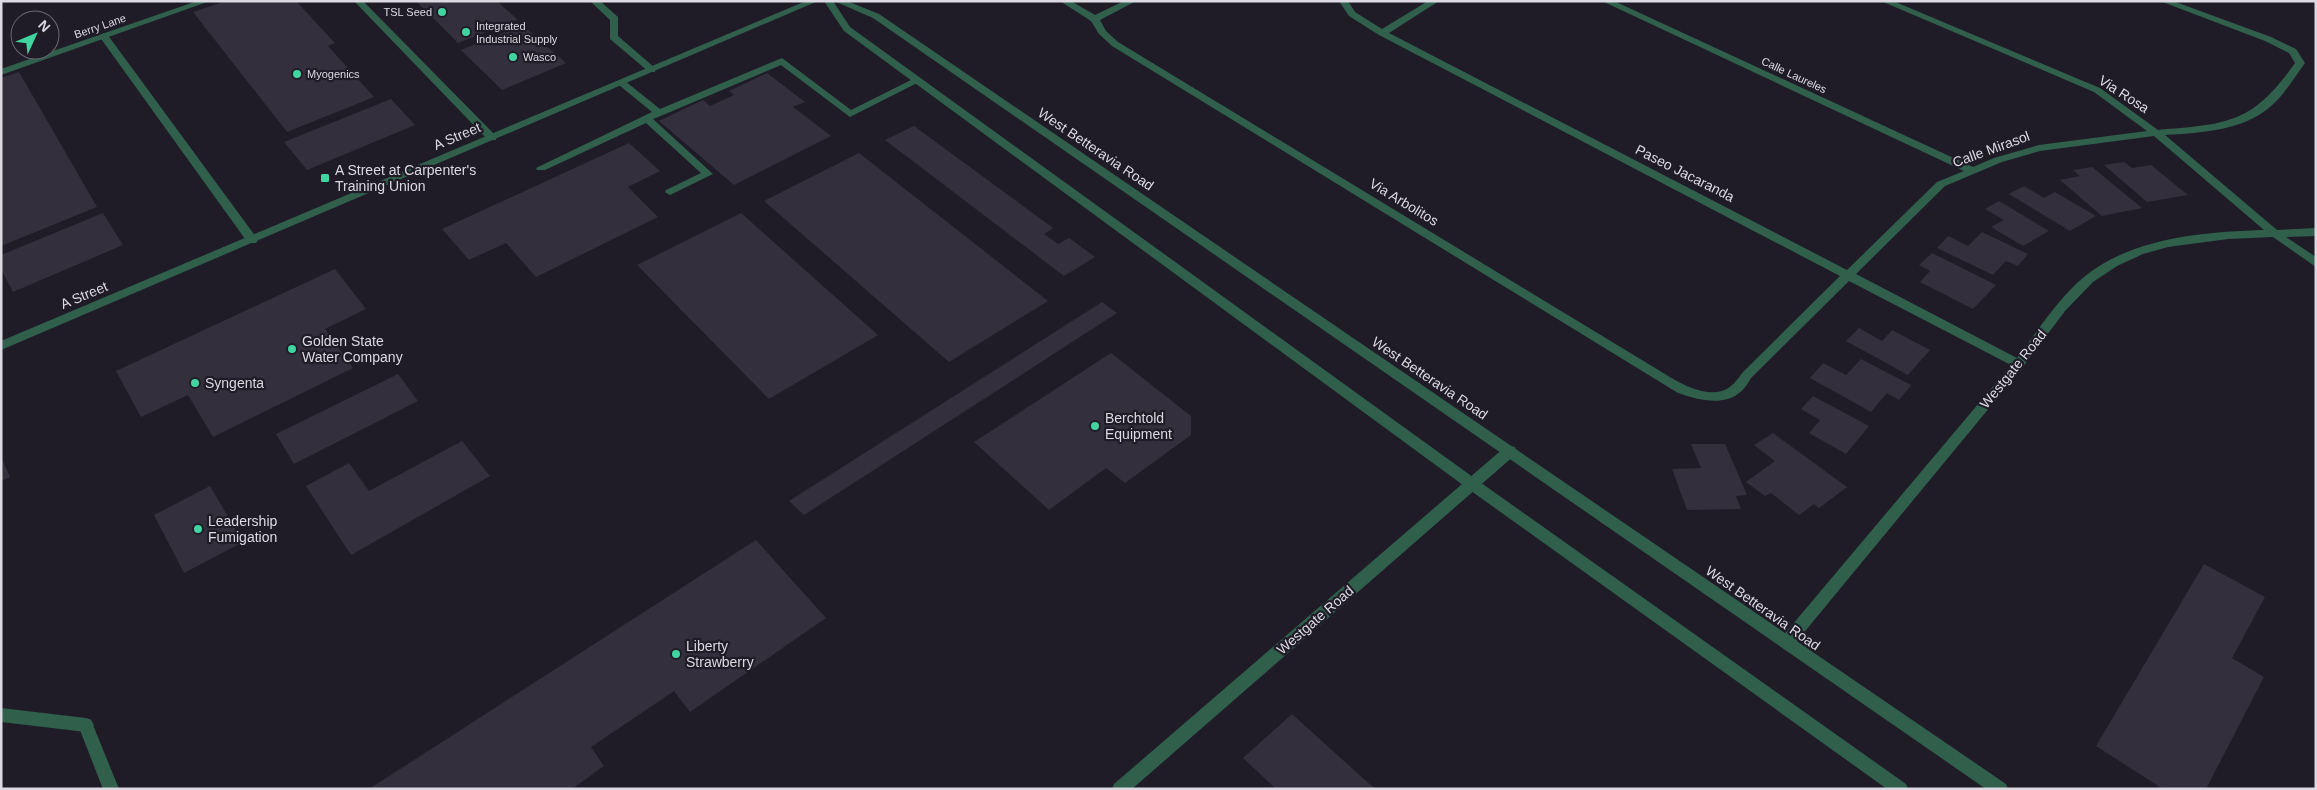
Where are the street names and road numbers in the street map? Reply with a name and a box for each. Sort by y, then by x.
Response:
street label: Berry Lane [73,12,127,40]
street label: Calle Laureles [1760,55,1829,96]
street label: Via Rosa [2096,72,2152,116]
street label: West Betteravia Road [1035,104,1157,194]
street label: A Street [431,119,483,153]
street label: Calle Mirasol [1950,128,2032,170]
street label: Paseo Jacaranda [1633,141,1737,205]
street label: Via Arbolitos [1367,175,1441,229]
street label: A Street [58,278,110,312]
street label: Westgate Road [1976,327,2050,411]
street label: West Betteravia Road [1369,333,1491,423]
street label: West Betteravia Road [1703,562,1823,654]
street label: Westgate Road [1273,582,1357,658]

